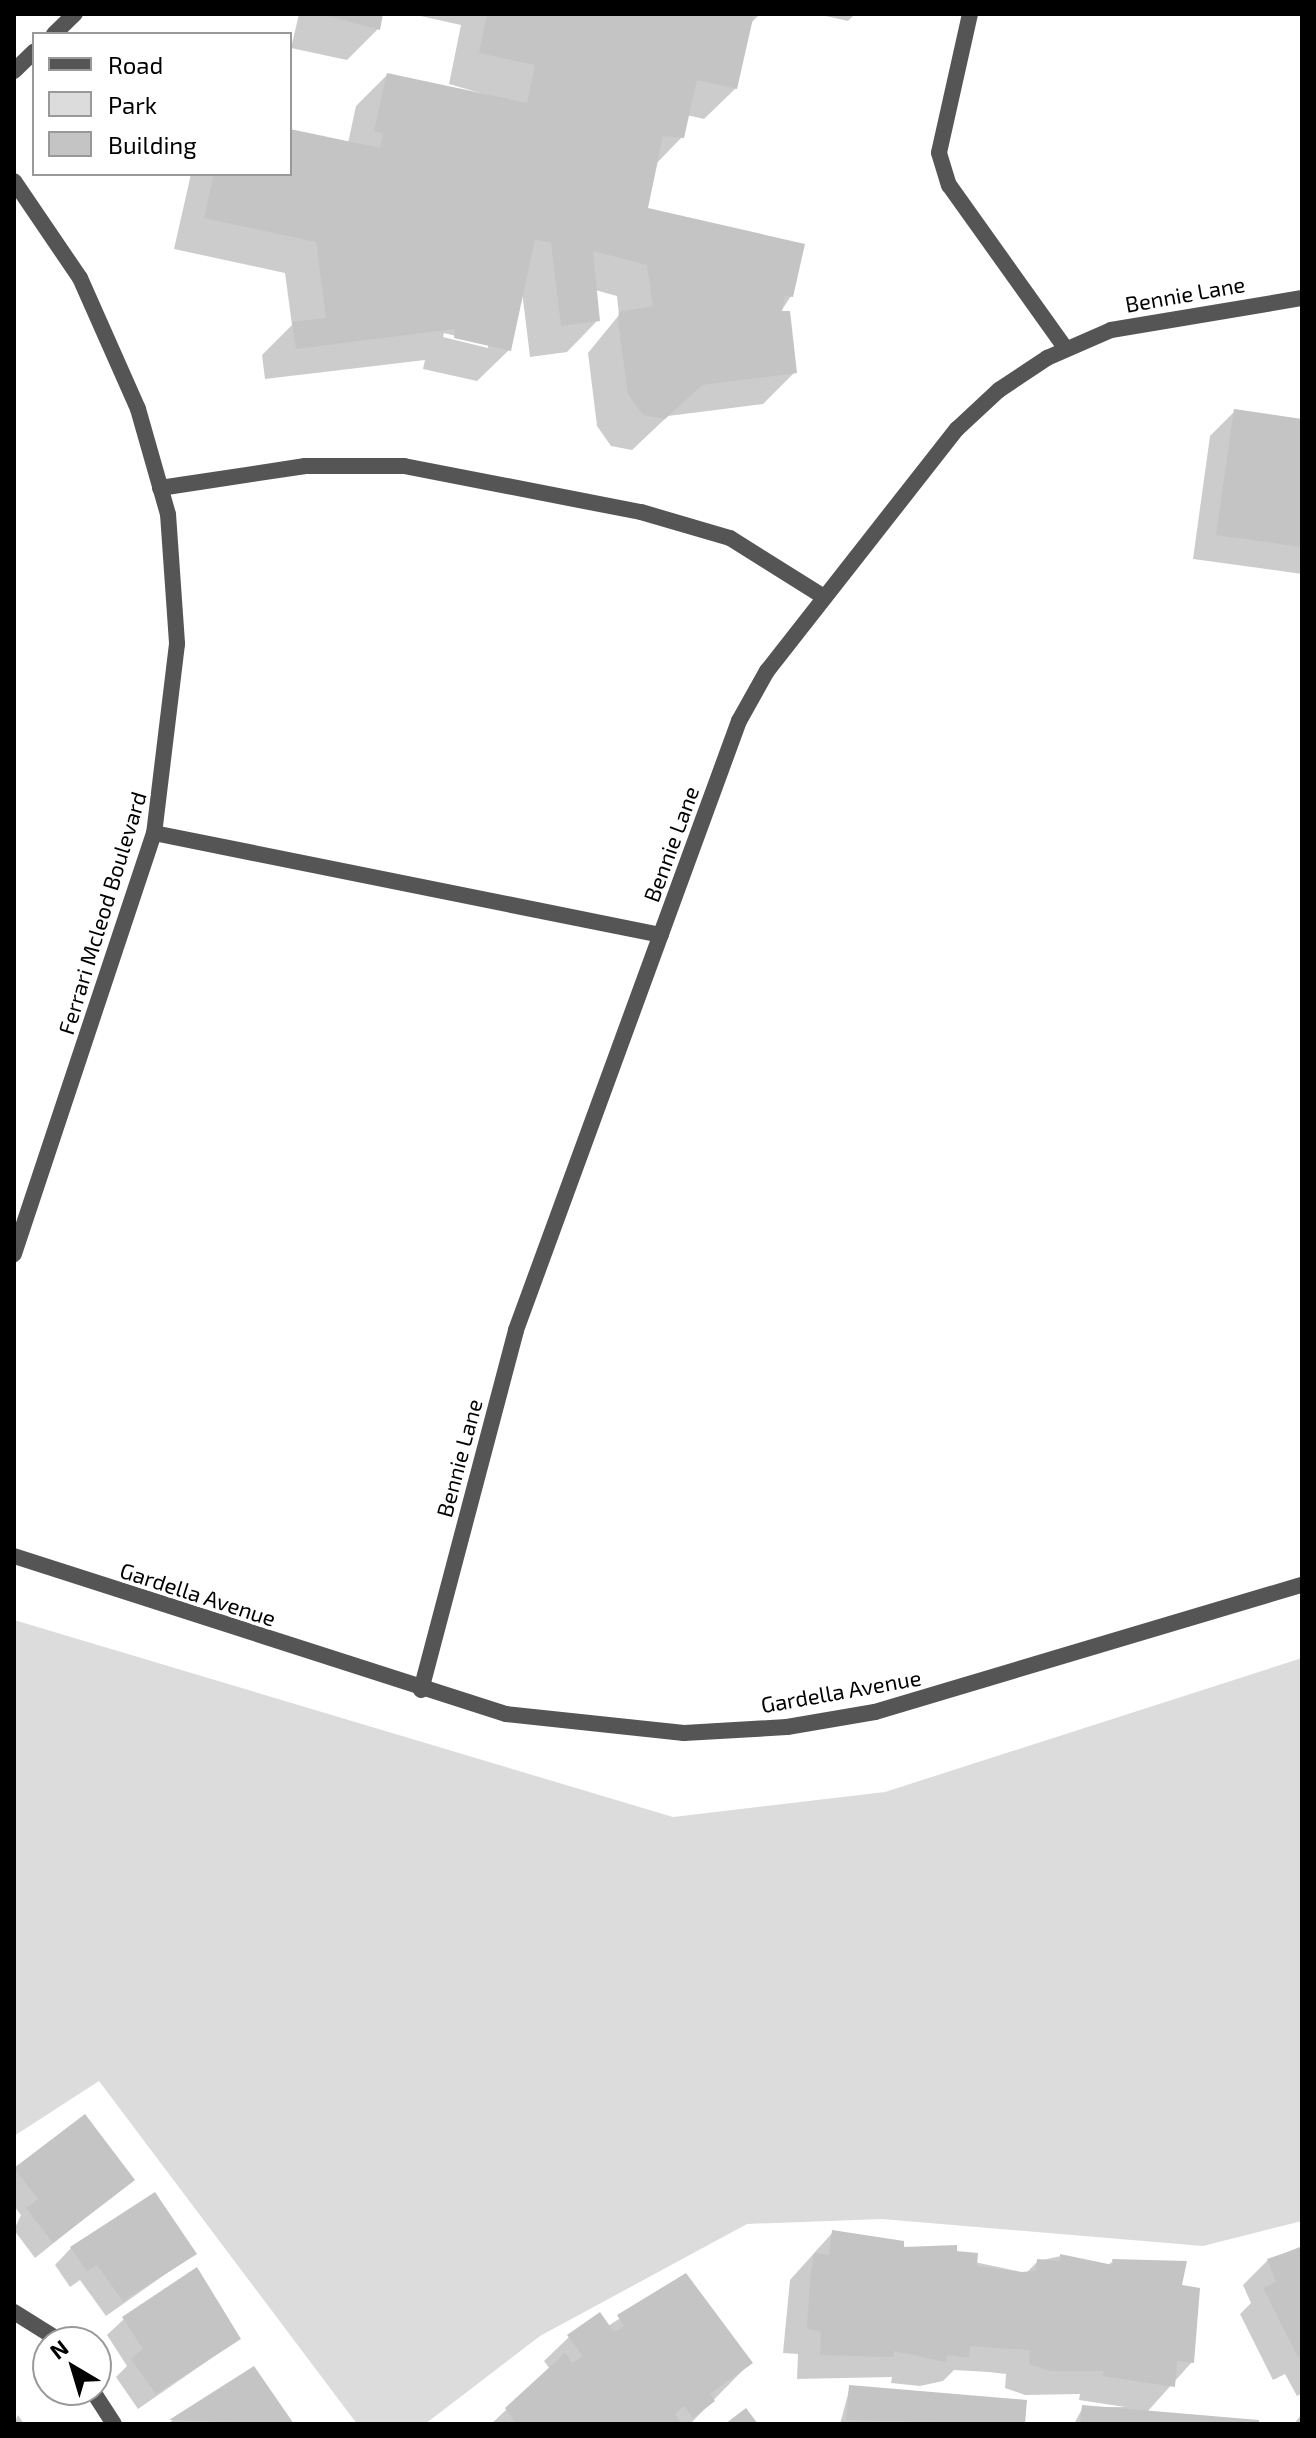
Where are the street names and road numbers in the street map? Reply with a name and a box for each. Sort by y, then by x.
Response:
street label: Bennie Lane [1123,270,1247,318]
street label: Bennie Lane [638,783,704,905]
street label: Ferrari Mcleod Boulevard [52,788,152,1038]
street label: Bennie Lane [431,1396,487,1520]
street label: Gardella Avenue [117,1556,279,1632]
street label: Gardella Avenue [759,1664,923,1718]

